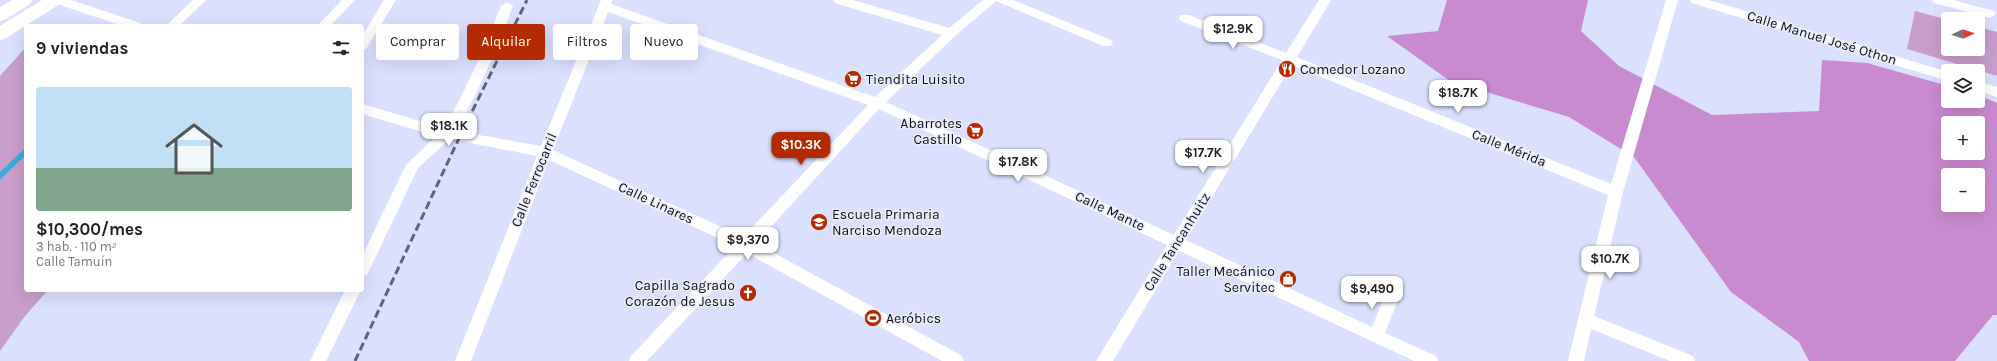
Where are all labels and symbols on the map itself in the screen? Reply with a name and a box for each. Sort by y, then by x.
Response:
street label: Calle Manuel José Othon [1745,7,1899,69]
north arrow [1941,12,1985,56]
pin: $12.9K [1200,16,1266,50]
restaurant icon: Comedor Lozano [1277,59,1297,79]
place label: Comedor Lozano [1300,61,1406,78]
supermarket icon: Tiendita Luisito [843,69,863,89]
place label: Tiendita Luisito [866,71,965,88]
pin: $18.7K [1425,80,1491,114]
pin: $18.1K [416,113,482,147]
place label: Abarrotes Castillo [900,115,962,148]
supermarket icon: Abarrotes Castillo [965,121,985,141]
street label: Calle Mérida [1469,125,1549,171]
street label: Calle Ferrocarril [507,131,561,229]
pin: $10.3K [768,132,834,166]
pin: $17.7K [1170,140,1236,174]
pin: $17.8K [985,149,1051,183]
street label: Calle Linares [616,178,696,228]
street label: Calle Mante [1072,187,1148,235]
street label: Calle Tancanhuitz [1140,190,1214,294]
place label: Escuela Primaria Narciso Mendoza [832,206,942,239]
school or university icon: Escuela Primaria Narciso Mendoza [809,212,829,232]
pin: $9,370 [715,227,781,261]
pin: $10.7K [1577,246,1643,280]
place label: Taller Mecánico Servitec [1177,263,1275,296]
shop icon: Taller Mecánico Servitec [1278,269,1298,289]
pin: $9,490 [1339,276,1405,310]
place label: Capilla Sagrado Corazón de Jesus [625,277,735,310]
church icon: Capilla Sagrado Corazón de Jesus [738,283,758,303]
sports icon: Aeróbics [863,308,883,328]
place label: Aeróbics [886,310,941,327]

